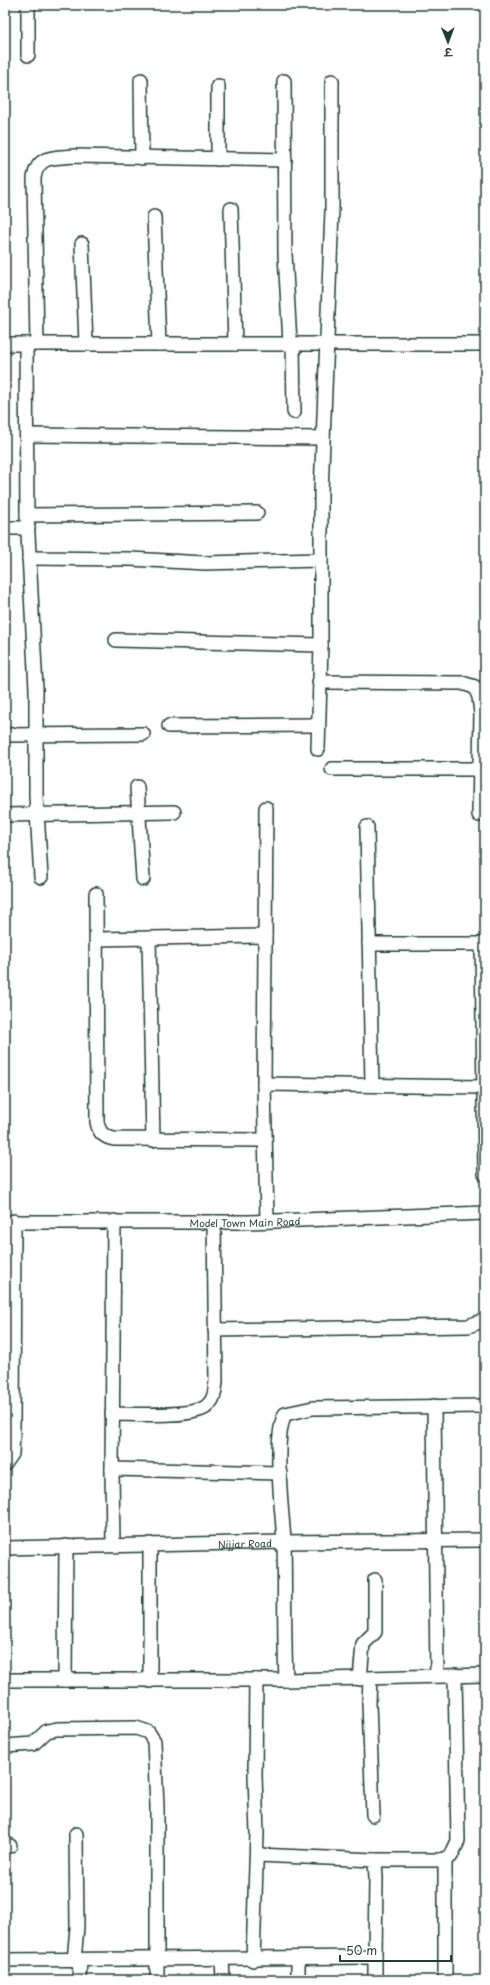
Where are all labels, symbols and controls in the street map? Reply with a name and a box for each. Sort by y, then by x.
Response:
north arrow [428,22,468,62]
text: उ [443,44,453,61]
street label: Model Town Main Road [190,1213,301,1230]
street label: Nijjar Road [218,1535,272,1551]
scale bar [340,1937,451,1963]
text: 50 m [346,1941,377,1959]

